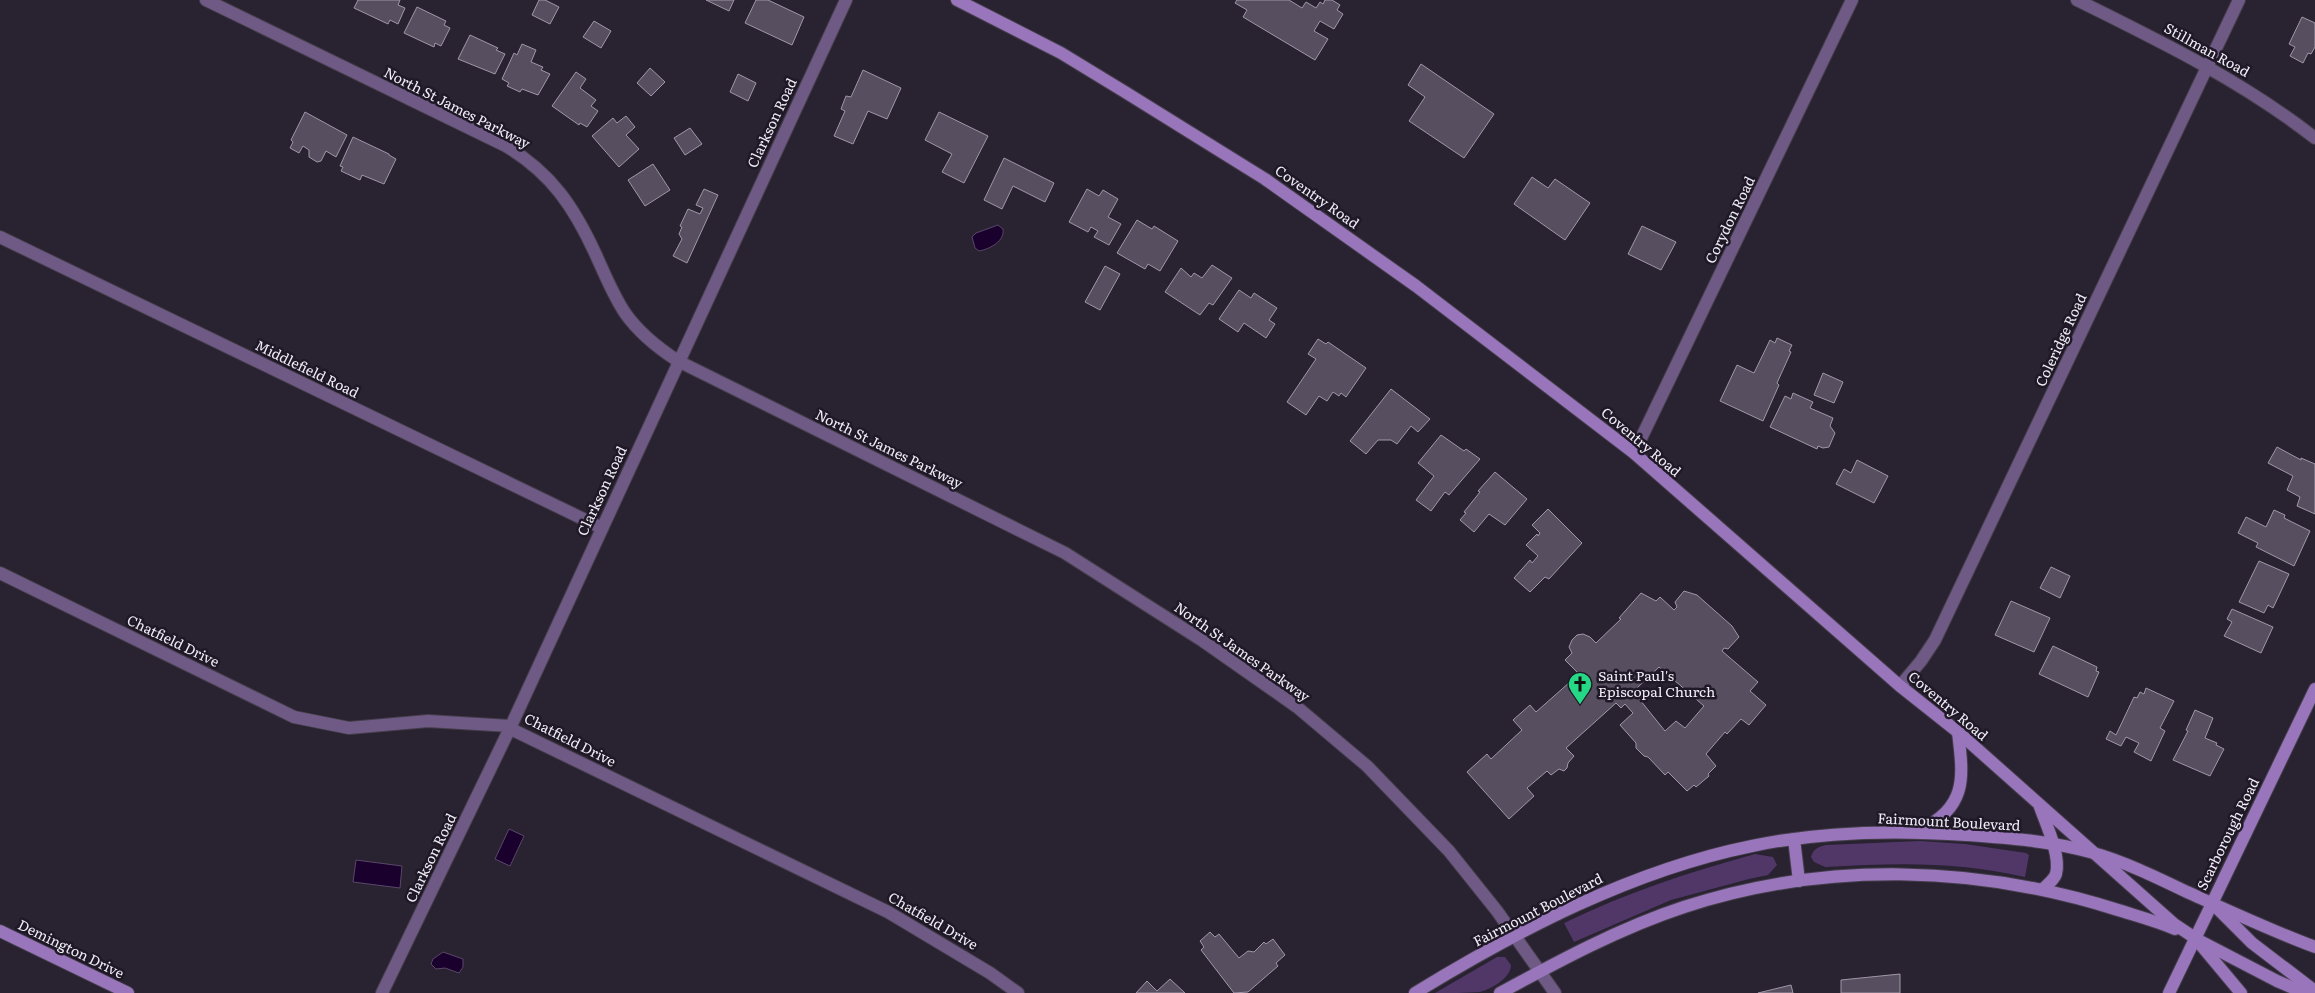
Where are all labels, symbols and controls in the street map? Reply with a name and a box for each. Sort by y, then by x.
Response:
street label: Stillman Road [2161,17,2254,81]
street label: North St James Parkway [381,62,535,153]
street label: Clarkson Road [742,74,801,171]
street label: Coventry Road [1271,160,1364,233]
street label: Corydon Road [1699,172,1759,267]
street label: Coleridge Road [2030,289,2091,390]
street label: Middlefield Road [252,334,363,402]
street label: Coventry Road [1597,402,1686,481]
street label: North St James Parkway [812,404,967,493]
street label: Clarkson Road [572,442,631,539]
street label: North St James Parkway [1171,597,1315,706]
street label: Chatfield Drive [124,609,223,671]
place label: Saint Paul's Episcopal Church [1598,665,1715,701]
street label: Coventry Road [1904,666,1993,745]
church icon: Saint Paul's Episcopal Church [1567,671,1593,705]
street label: Chatfield Drive [521,707,620,771]
street label: Scarborough Road [2191,774,2263,893]
street label: Fairmount Boulevard [1877,807,2021,835]
street label: Clarkson Road [400,809,461,906]
street label: Fairmount Boulevard [1469,868,1606,951]
street label: Chatfield Drive [885,886,982,954]
street label: Demington Drive [15,914,128,982]

